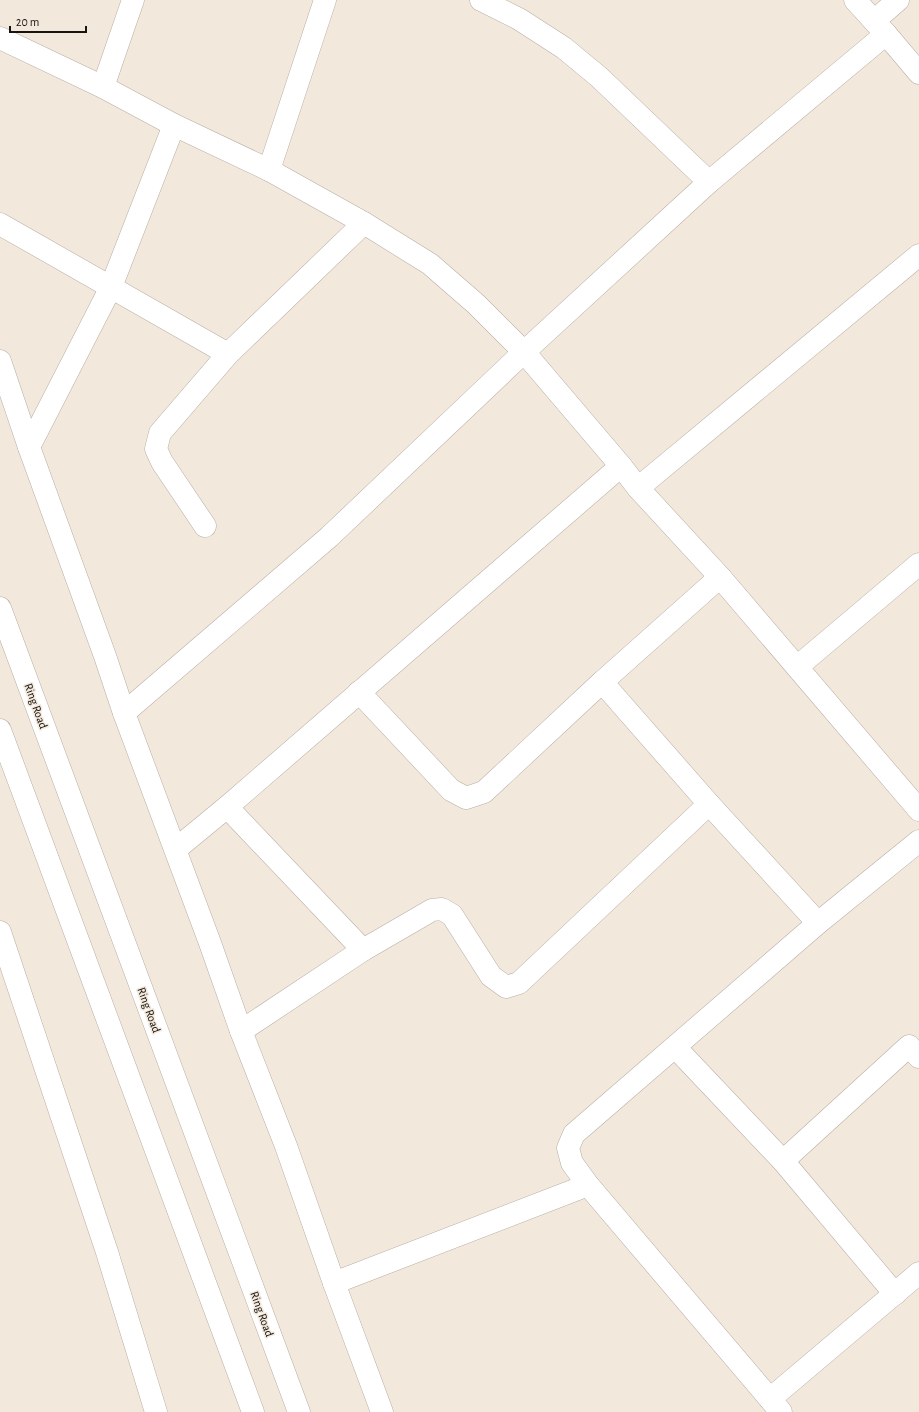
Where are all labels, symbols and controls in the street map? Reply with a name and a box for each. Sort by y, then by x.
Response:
scale bar [10,8,86,34]
text: 20 m [16,16,39,28]
street label: Ring Road [22,682,50,730]
street label: Ring Road [135,986,163,1034]
street label: Ring Road [248,1290,276,1338]

